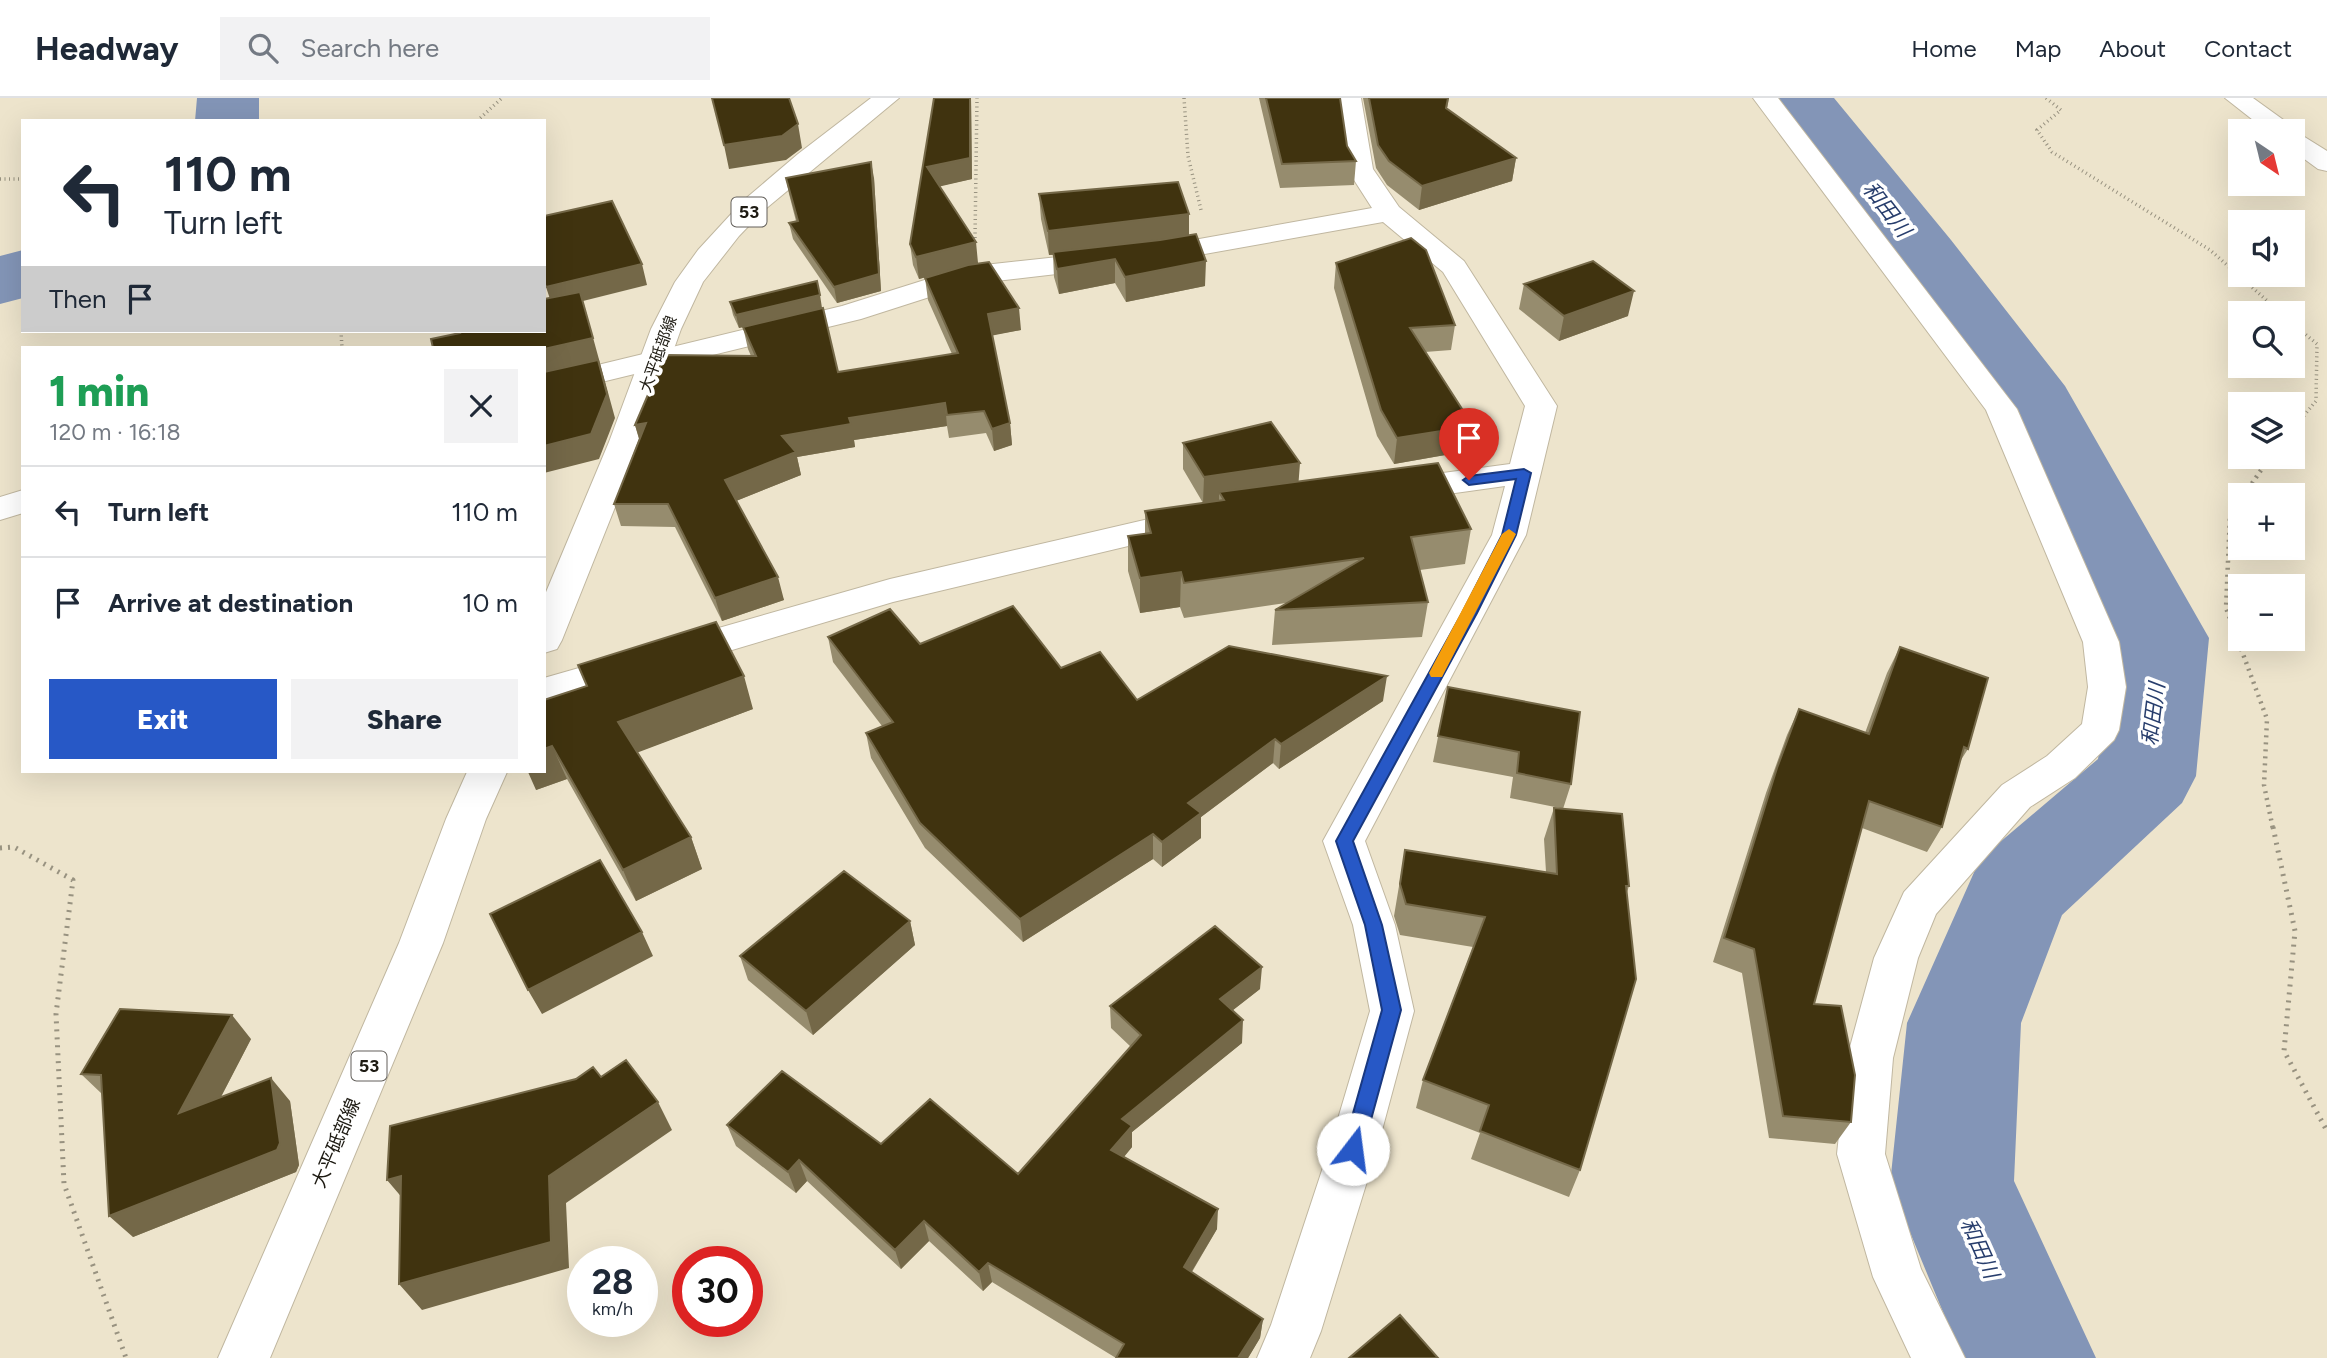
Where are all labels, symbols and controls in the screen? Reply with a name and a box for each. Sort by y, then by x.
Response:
search box [220,17,710,80]
text: Headway [35,29,178,68]
icon: search [244,29,282,67]
text: Search here [300,32,439,64]
text: Home [1911,34,1977,63]
text: Map [2015,34,2061,63]
text: About [2099,34,2166,63]
text: Contact [2204,34,2292,63]
north arrow [2228,119,2305,196]
map controls [2228,119,2305,651]
text: 110 m [164,144,292,203]
icon: left [49,147,140,238]
water label: 和田川 [1858,176,1917,243]
road number: 53 [732,198,766,226]
text: Turn left [164,204,283,242]
button: sound [2228,210,2305,287]
icon: arrive [121,280,159,318]
text: Then [49,283,107,315]
button: search [2228,301,2305,378]
street label: 大平砥部線 [635,313,681,395]
text: 1 min [49,366,149,417]
button: close [444,369,518,443]
button: layers [2228,392,2305,469]
pin [1439,408,1499,480]
text: 120 m · 16:18 [49,418,181,446]
icon: arrive [1450,419,1488,457]
button: + [2228,483,2305,560]
icon: left [49,493,87,531]
text: Turn left [108,496,209,528]
text: 110 m [451,496,518,528]
button: − [2228,574,2305,651]
icon: arrive [49,584,87,622]
text: Arrive at destination [108,587,353,619]
text: 10 m [462,587,518,619]
button: Exit [49,679,277,759]
button: Share [291,679,518,759]
water label: 和田川 [2137,679,2169,747]
road number: 53 [352,1051,386,1080]
street label: 大平砥部線 [307,1095,365,1191]
position arrow [1316,1112,1390,1186]
water label: 和田川 [1956,1214,2005,1284]
speed limit sign: 30 [672,1246,763,1337]
text: 28 [592,1261,633,1303]
text: km/h [592,1298,633,1320]

